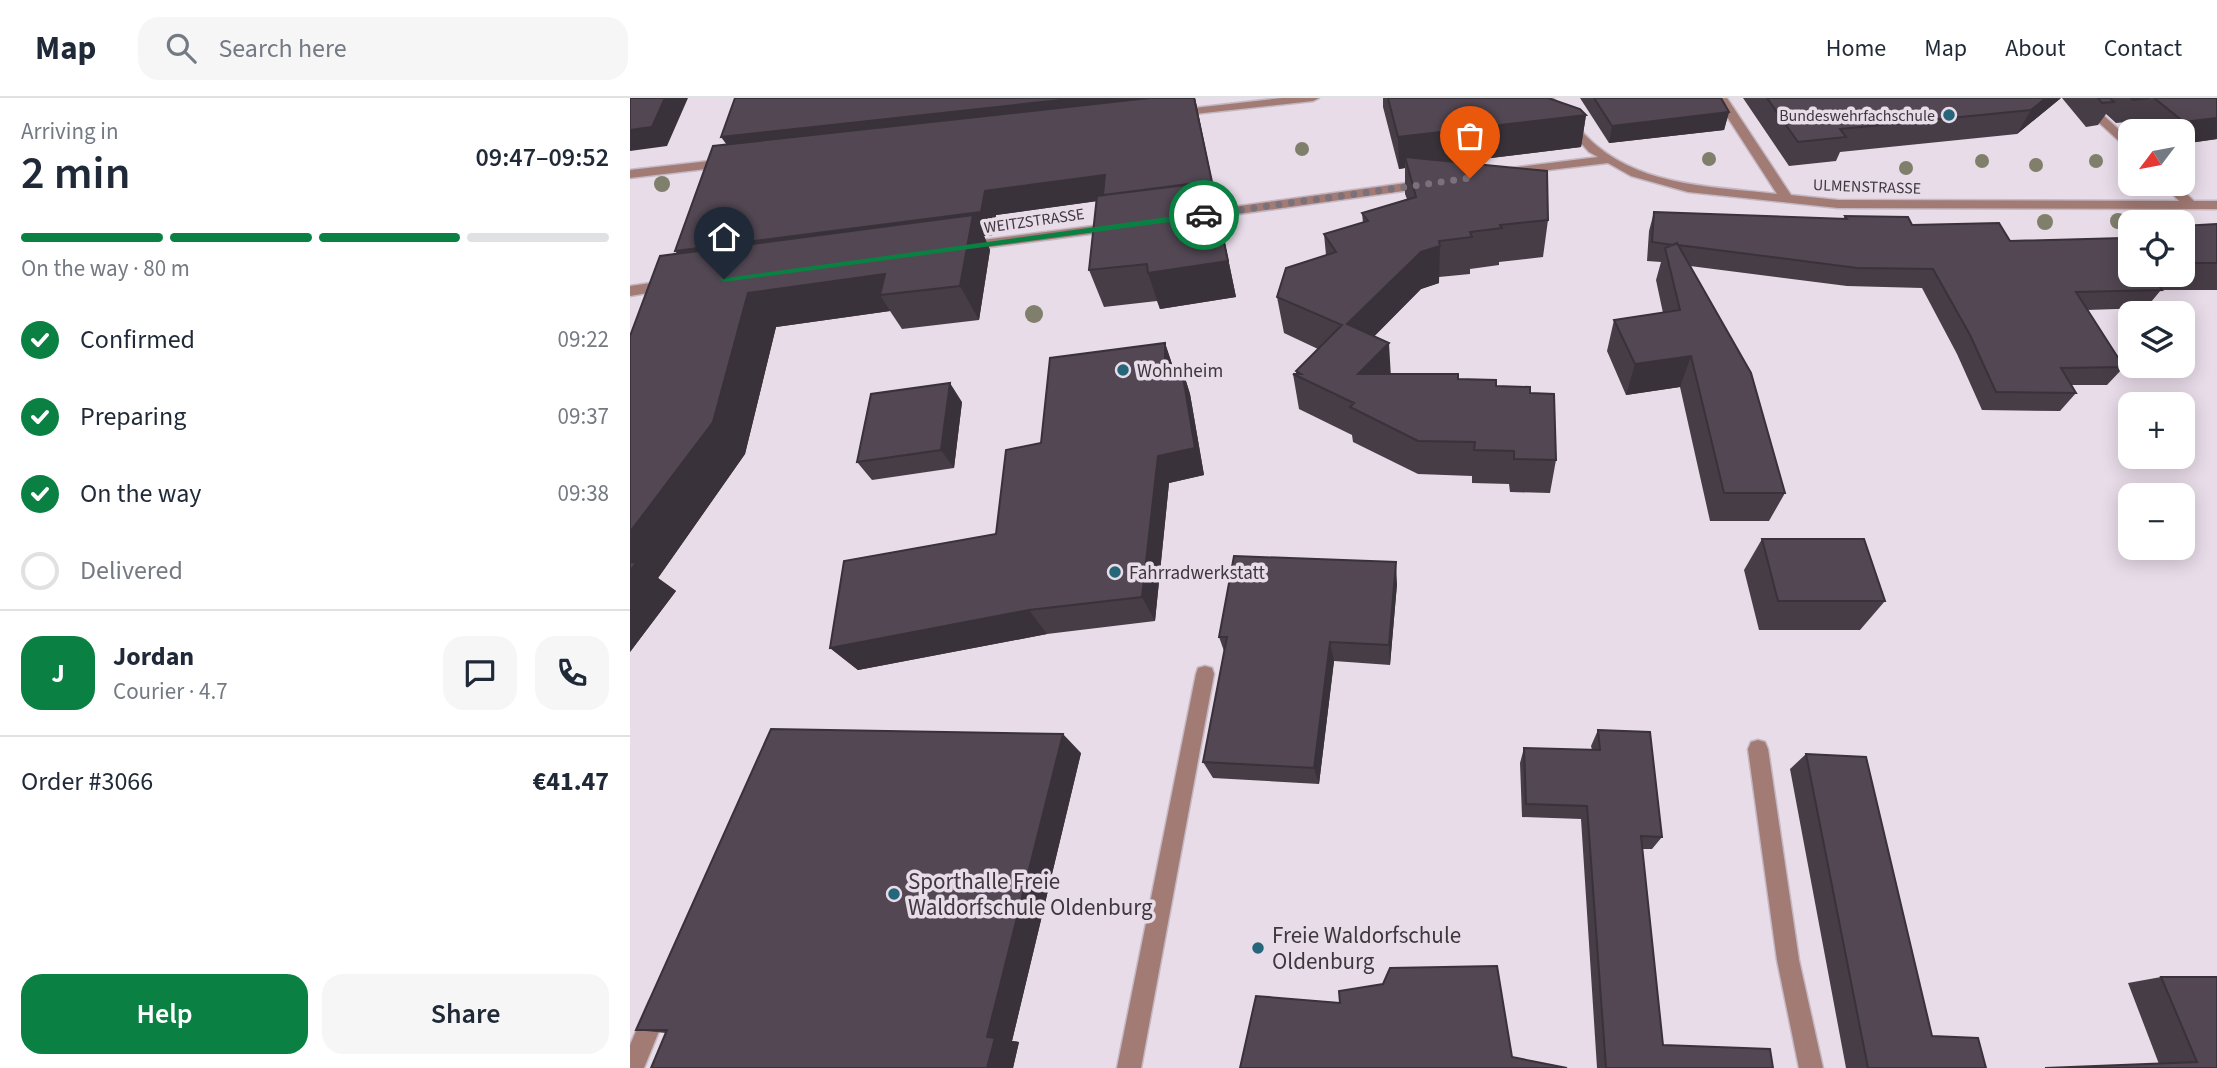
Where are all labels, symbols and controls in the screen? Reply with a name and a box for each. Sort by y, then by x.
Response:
search box [138,17,628,80]
text: Map [35,25,96,72]
icon: search [162,29,200,67]
text: Search here [218,30,347,67]
text: Home [1826,31,1886,66]
text: Map [1924,31,1967,66]
text: About [2005,31,2066,66]
text: Contact [2104,31,2182,66]
place label: Bundeswehrfachschule [1779,105,1935,127]
pin [1440,106,1500,178]
marker: Bundeswehrfachschule [1941,107,1957,123]
text: Arriving in [21,115,119,148]
icon: bag [1451,117,1489,155]
north arrow [2118,119,2194,196]
map controls [2118,119,2195,560]
text: 09:47–09:52 [476,139,609,176]
text: 2 min [21,141,130,206]
street label: ULMENSTRASSE [1812,174,1921,200]
courier [1169,180,1239,250]
icon: car [1185,196,1223,234]
street label: WEITZSTRASSE [983,203,1086,239]
pin [694,207,754,279]
button: locate [2118,210,2195,287]
icon: home [705,218,743,256]
text: On the way · 80 m [21,252,190,285]
button: layers [2118,301,2195,378]
icon: check [21,321,59,359]
text: Confirmed [80,321,195,358]
text: 09:22 [558,323,609,356]
place label: Wohnheim [1137,358,1223,385]
marker: Wohnheim [1115,362,1131,378]
button: + [2118,392,2195,469]
icon: check [21,398,59,436]
text: Preparing [80,398,186,435]
text: 09:37 [558,400,609,433]
icon: check [21,475,59,513]
text: On the way [80,475,201,512]
text: 09:38 [558,477,609,510]
button: − [2118,483,2195,560]
text: Delivered [80,552,183,589]
place label: Fahrradwerkstatt [1129,560,1265,587]
marker: Fahrradwerkstatt [1107,564,1123,580]
button: chat [443,636,517,710]
button: phone [535,636,609,710]
text: Jordan [113,638,194,675]
text: J [51,655,65,692]
text: Courier · 4.7 [113,675,228,708]
text: Order #3066 [21,763,153,800]
text: €41.47 [533,763,609,800]
place label: Sporthalle Freie Waldorfschule Oldenburg [908,865,1153,924]
marker: Sporthalle Freie Waldorfschule Oldenburg [886,886,902,902]
place label: Freie Waldorfschule Oldenburg [1272,919,1461,978]
marker: Freie Waldorfschule Oldenburg [1250,940,1266,956]
button: Help [21,974,308,1054]
button: Share [322,974,609,1054]

